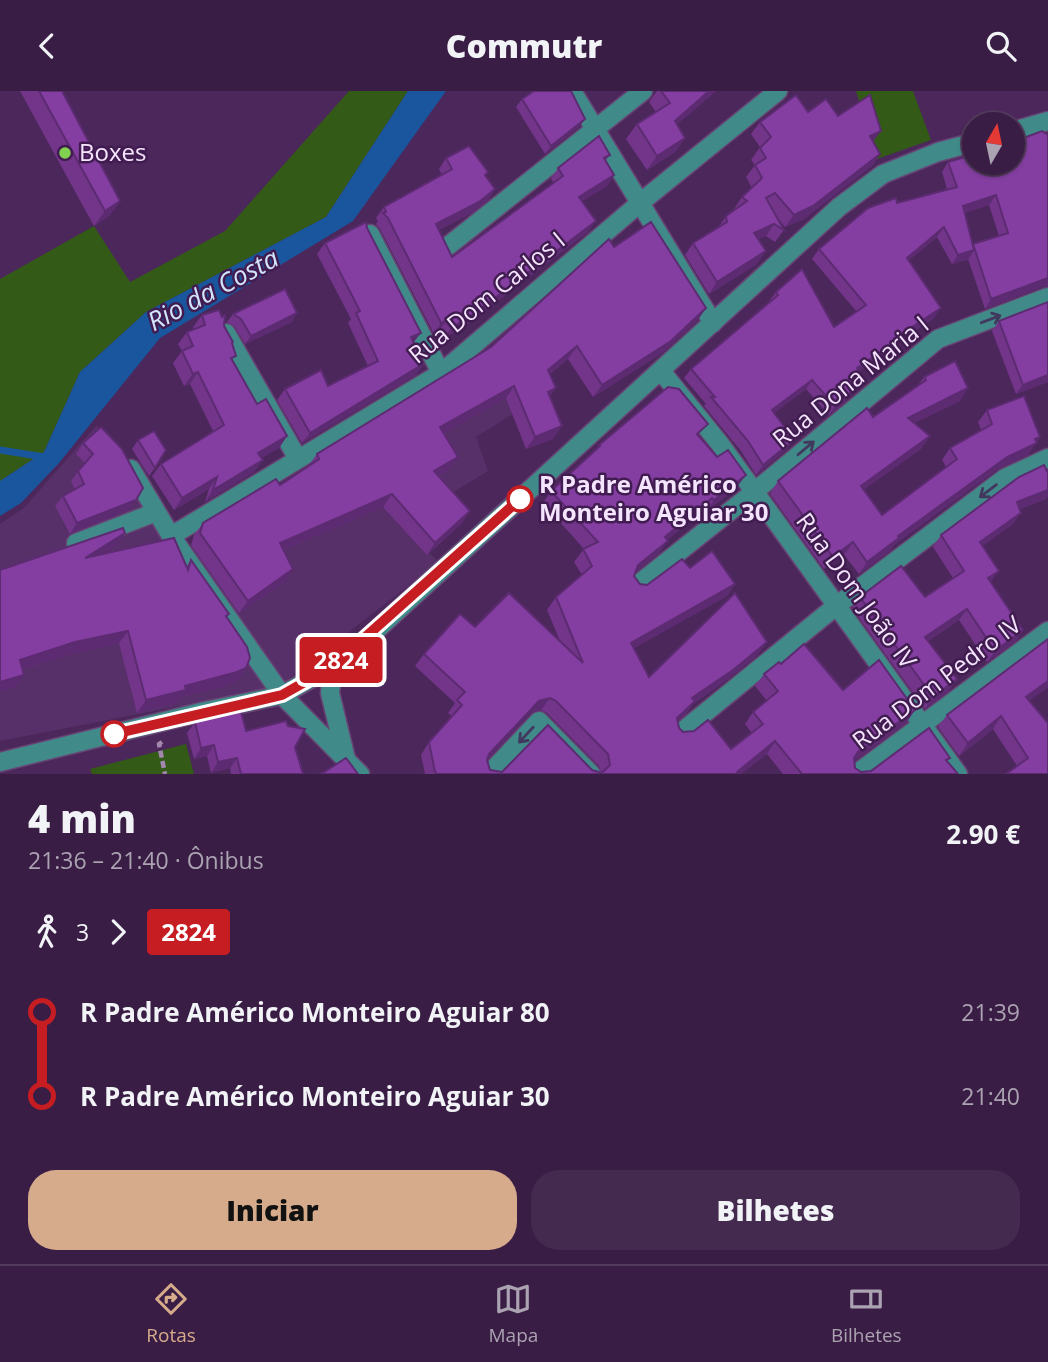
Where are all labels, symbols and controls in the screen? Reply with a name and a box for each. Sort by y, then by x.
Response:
text: Commutr [446,24,602,67]
icon: back [28,27,66,65]
icon: search [982,27,1020,65]
north arrow [962,112,1026,175]
map controls [962,112,1025,175]
place label: Boxes [79,135,146,168]
marker: Boxes [57,145,73,161]
street label: Rua Dom Carlos I [401,223,571,370]
water label: Rio da Costa [141,239,285,339]
street label: Rua Dona Maria I [765,307,935,454]
one-way arrow [979,311,1001,324]
one-way arrow [797,440,815,456]
place label: R Padre Américo Monteiro Aguiar 30 [539,467,768,528]
one-way arrow [980,483,998,498]
marker: R Padre Américo Monteiro Aguiar 30 [507,486,533,512]
street label: Rua Dom João IV [789,505,925,675]
street label: Rua Dom Pedro IV [845,607,1028,756]
line badge: 2824 [292,637,390,683]
text: 2824 [314,643,368,676]
unlabelled marker [101,721,127,747]
one-way arrow [518,726,535,743]
text: 4 min [28,792,136,844]
text: 2.90 € [946,816,1020,852]
text: 21:36 – 21:40 · Ônibus [28,844,264,876]
icon: walk [28,913,66,951]
icon: forward [99,913,137,951]
text: 2824 [161,915,216,948]
text: 3 [76,916,89,948]
text: R Padre Américo Monteiro Aguiar 80 [80,994,550,1030]
text: 21:39 [961,996,1020,1028]
text: R Padre Américo Monteiro Aguiar 30 [80,1078,550,1114]
text: 21:40 [961,1080,1020,1112]
button: Iniciar [28,1170,517,1250]
button: Bilhetes [531,1170,1020,1250]
tab: Rotas [146,1280,196,1348]
tab: Mapa [489,1280,538,1348]
tab: Bilhetes [831,1280,902,1348]

